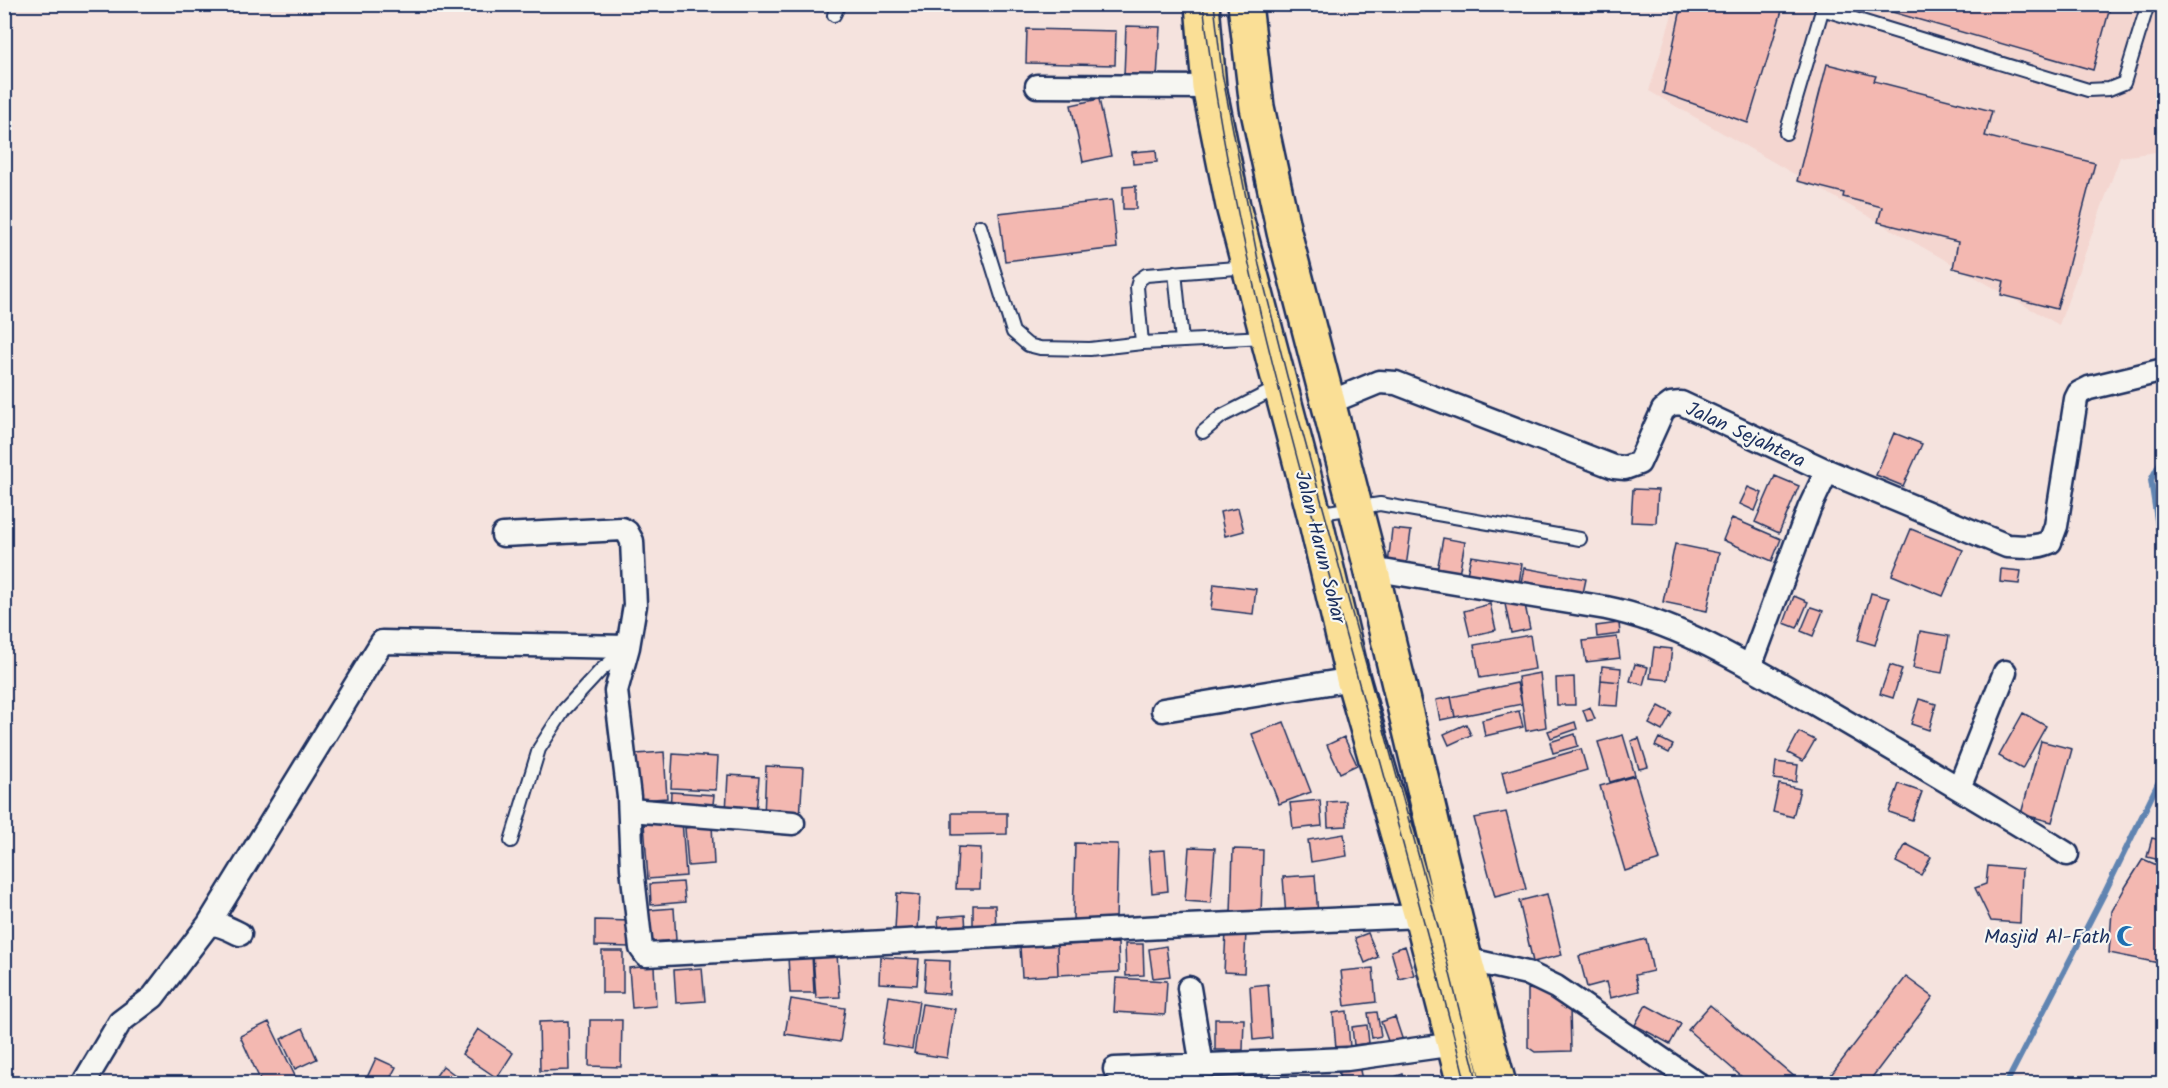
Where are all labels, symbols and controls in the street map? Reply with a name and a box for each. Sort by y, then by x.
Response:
street label: Jalan Sejahtera [1680,394,1810,478]
street label: Jalan Harun Sohar [1285,468,1354,628]
place label: Masjid Al-Fath [1984,922,2110,954]
mosque icon: Masjid Al-Fath [2115,924,2139,948]

